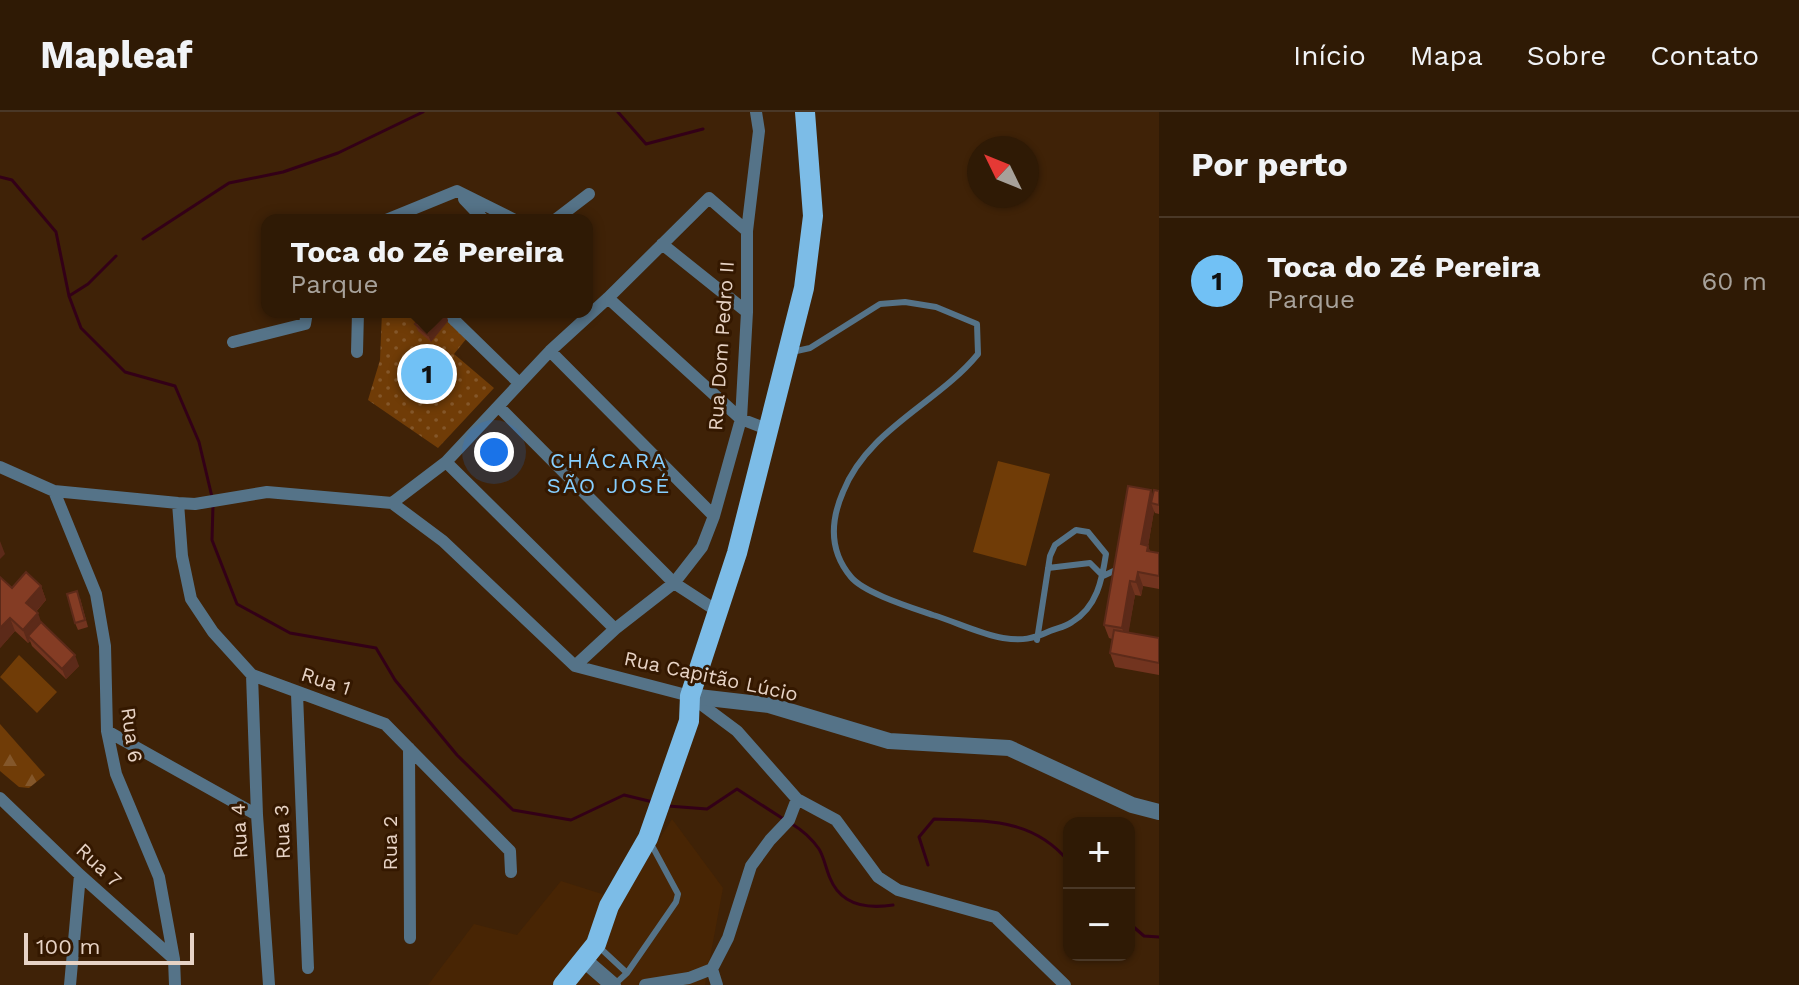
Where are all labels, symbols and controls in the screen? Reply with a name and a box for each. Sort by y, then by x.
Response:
text: Mapleaf [40,33,192,77]
text: Início [1293,39,1366,72]
text: Mapa [1410,39,1483,72]
text: Sobre [1527,39,1606,72]
text: Contato [1650,39,1759,72]
north arrow [967,136,1039,208]
text: Por perto [1191,144,1348,184]
popup [261,214,593,318]
text: Toca do Zé Pereira [290,234,564,269]
text: Toca do Zé Pereira [1267,249,1540,284]
street label: Rua Dom Pedro II [703,260,739,432]
text: 1 [1211,266,1223,296]
text: 60 m [1701,266,1767,296]
text: Parque [290,269,378,299]
text: Parque [1267,284,1355,314]
pin: 1 [401,344,453,404]
your location [474,432,514,472]
district label: CHÁCARA SÃO JOSÉ [547,448,671,498]
street label: Rua Capitão Lúcio [622,646,800,706]
street label: Rua 1 [298,662,354,700]
street label: Rua 6 [116,706,148,764]
street label: Rua 4 [226,803,252,859]
street label: Rua 3 [269,804,295,860]
street label: Rua 2 [378,816,402,870]
map controls [1063,817,1135,961]
button: + [1063,817,1135,889]
street label: Rua 7 [71,838,127,892]
button: − [1063,889,1135,961]
scale bar [24,929,194,965]
text: 100 m [36,934,100,959]

